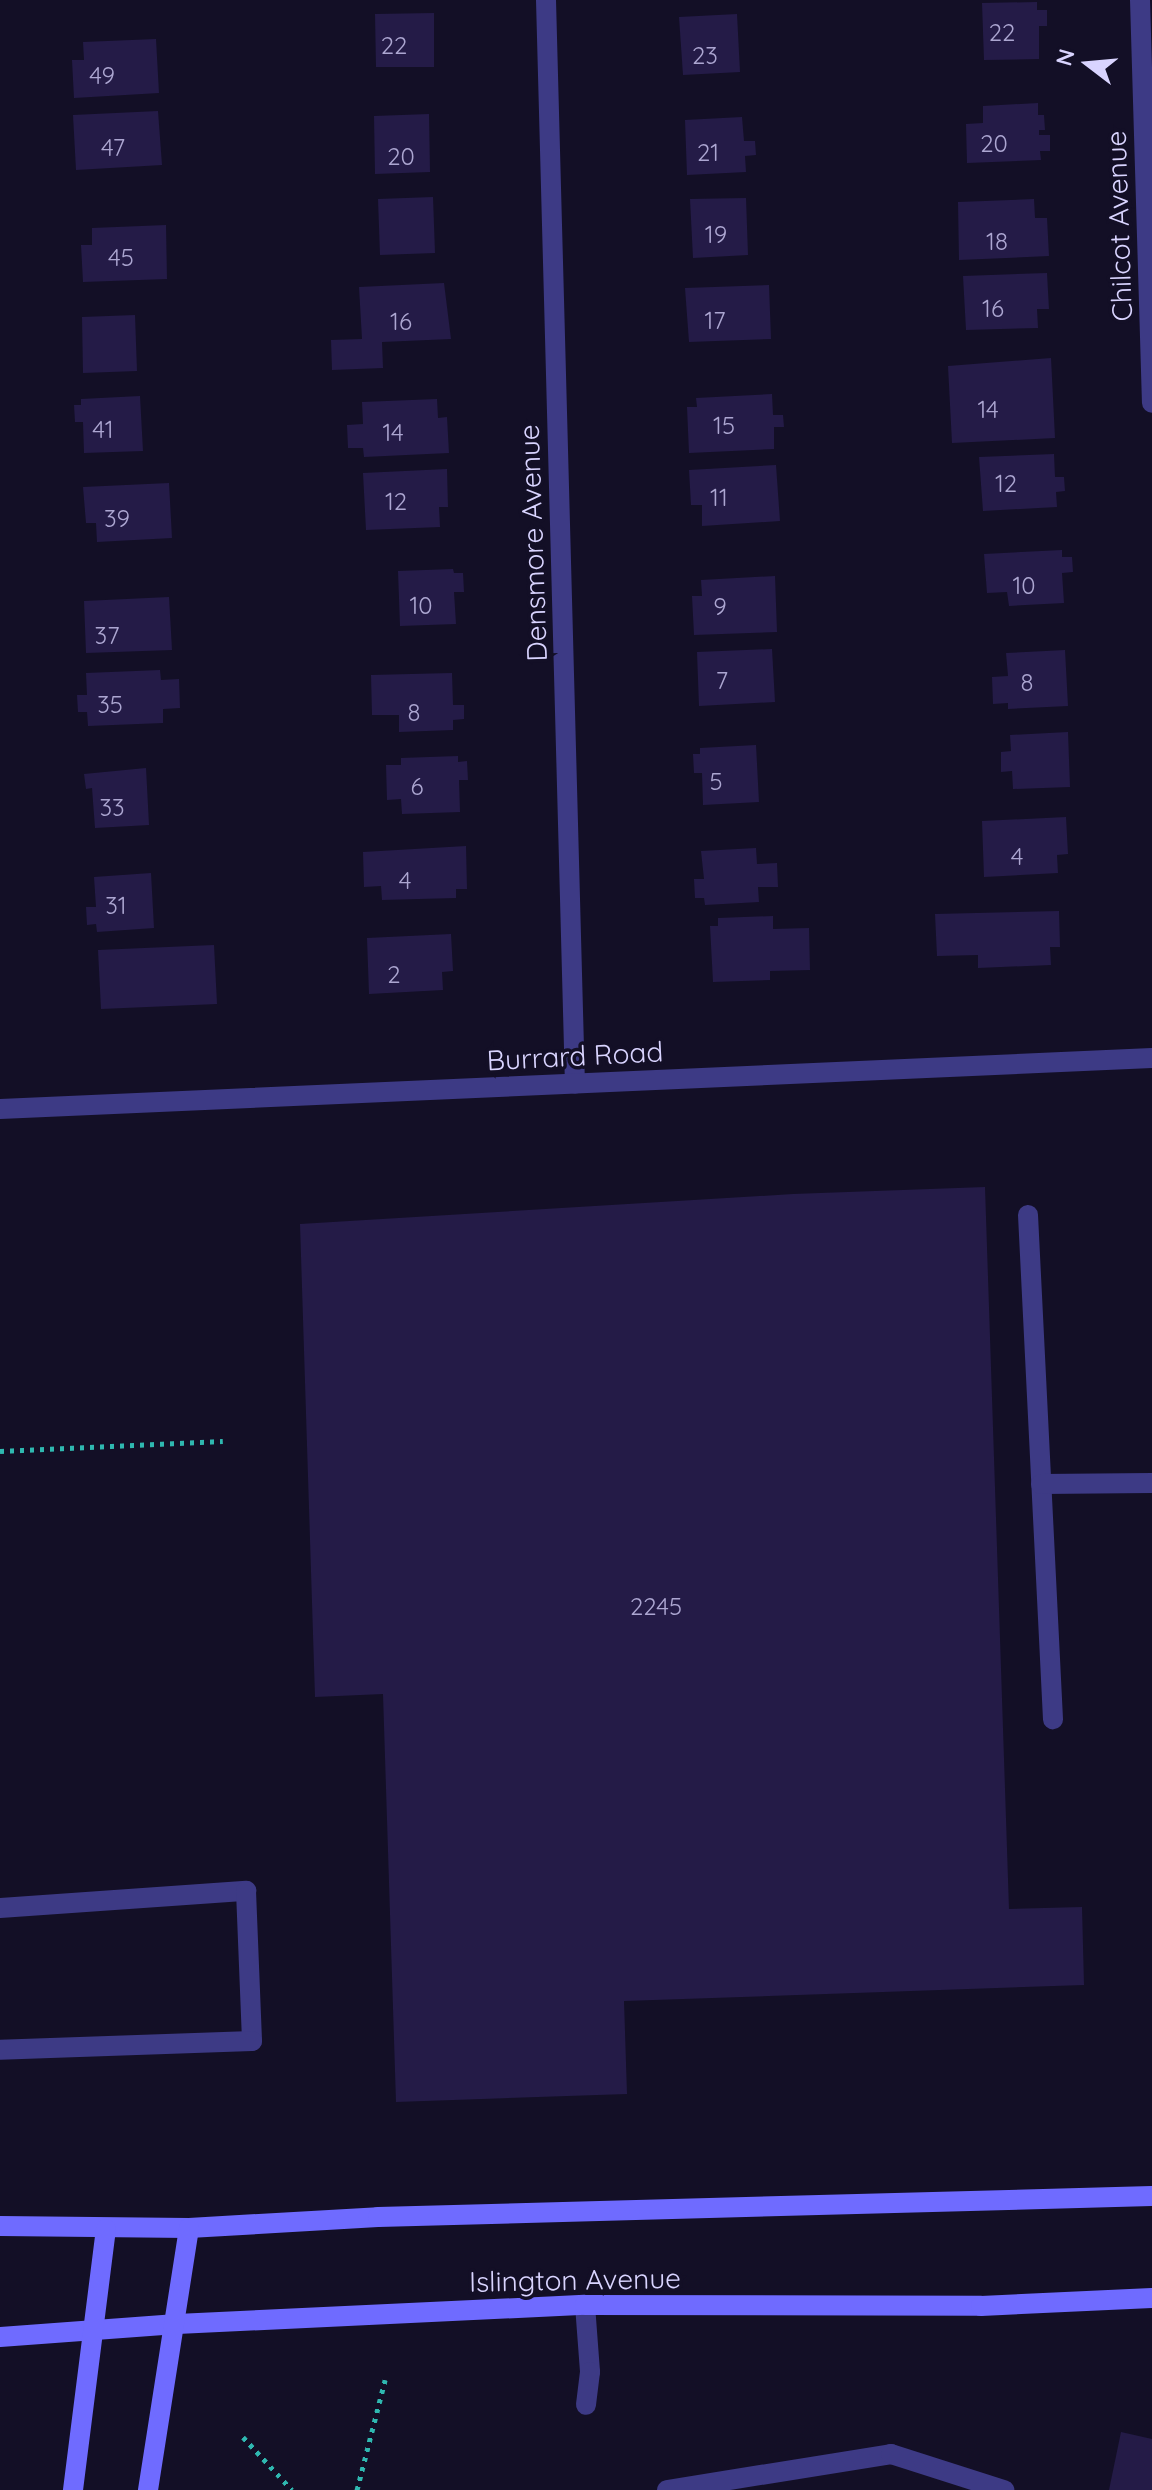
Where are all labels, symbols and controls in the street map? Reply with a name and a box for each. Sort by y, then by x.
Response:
house number: 22 [989,19,1015,47]
north arrow [1048,24,1128,104]
house number: 22 [381,32,407,60]
house number: 23 [692,42,718,70]
text: N [1049,46,1081,69]
house number: 49 [89,62,115,90]
house number: 20 [980,130,1008,158]
street label: Chilcot Avenue [1099,130,1139,322]
house number: 47 [101,134,125,162]
house number: 21 [697,139,719,167]
house number: 20 [387,143,415,171]
house number: 19 [705,221,727,249]
house number: 18 [986,228,1008,256]
house number: 45 [108,244,134,272]
house number: 16 [982,295,1004,323]
house number: 17 [704,307,726,335]
house number: 16 [390,308,412,336]
house number: 14 [977,396,999,424]
house number: 15 [713,412,735,440]
house number: 41 [92,416,114,444]
house number: 14 [382,419,404,447]
street label: Densmore Avenue [512,424,554,662]
house number: 12 [995,470,1017,498]
house number: 11 [710,484,728,512]
house number: 12 [385,488,407,516]
house number: 39 [104,505,130,533]
house number: 10 [1012,572,1036,600]
house number: 10 [409,592,433,620]
house number: 9 [713,593,727,621]
house number: 37 [95,622,119,650]
house number: 7 [716,667,728,695]
house number: 8 [1021,669,1033,697]
house number: 35 [97,691,123,719]
house number: 8 [408,699,420,727]
house number: 5 [709,768,723,796]
house number: 6 [411,773,423,801]
house number: 33 [99,794,125,822]
house number: 4 [1011,843,1023,871]
house number: 4 [399,867,411,895]
house number: 31 [105,892,127,920]
house number: 2 [387,961,401,989]
street label: Burrard Road [486,1035,664,1077]
house number: 2245 [630,1593,682,1621]
street label: Islington Avenue [469,2261,681,2299]

